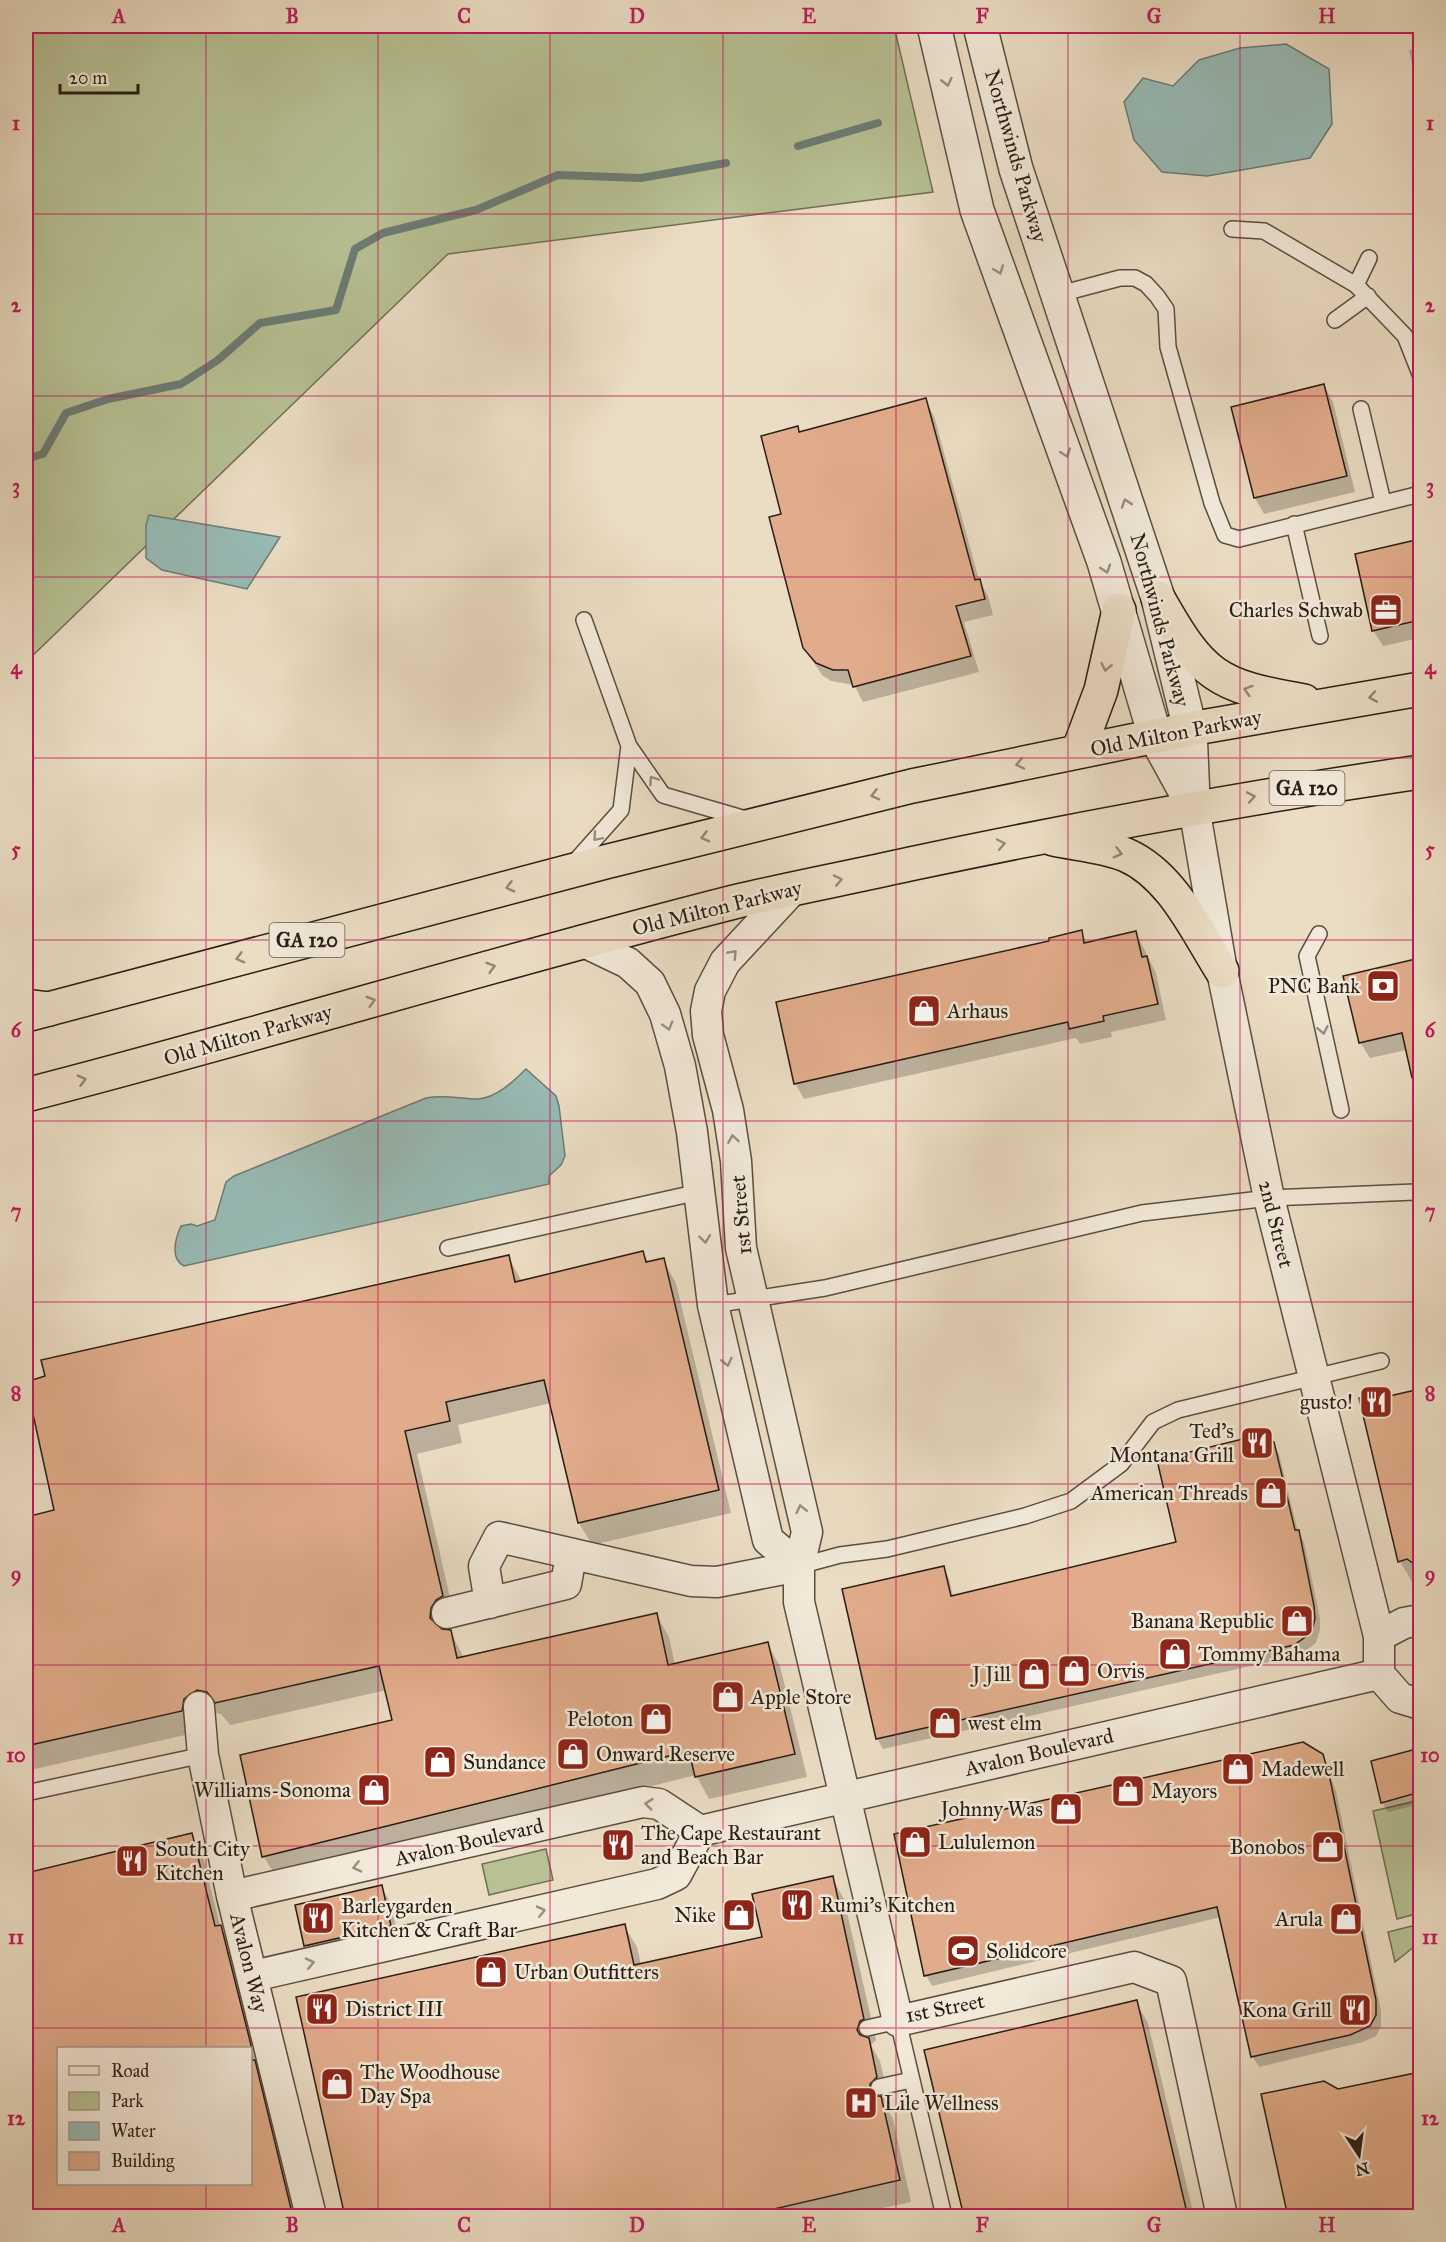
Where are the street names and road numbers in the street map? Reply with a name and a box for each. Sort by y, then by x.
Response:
street label: Northwinds Parkway [979,67,1053,247]
street label: Northwinds Parkway [1124,530,1196,711]
street label: Old Milton Parkway [1088,703,1265,762]
road number: GA 120 [1270,771,1344,805]
street label: Old Milton Parkway [629,874,806,942]
road number: GA 120 [270,923,344,957]
street label: Old Milton Parkway [161,998,336,1071]
street label: 1st Street [725,1173,757,1256]
street label: 2nd Street [1253,1178,1300,1271]
street label: Avalon Boulevard [961,1722,1116,1782]
street label: Avalon Boulevard [391,1812,546,1872]
street label: Avalon Way [224,1909,274,2017]
street label: 1st Street [903,1987,987,2028]

